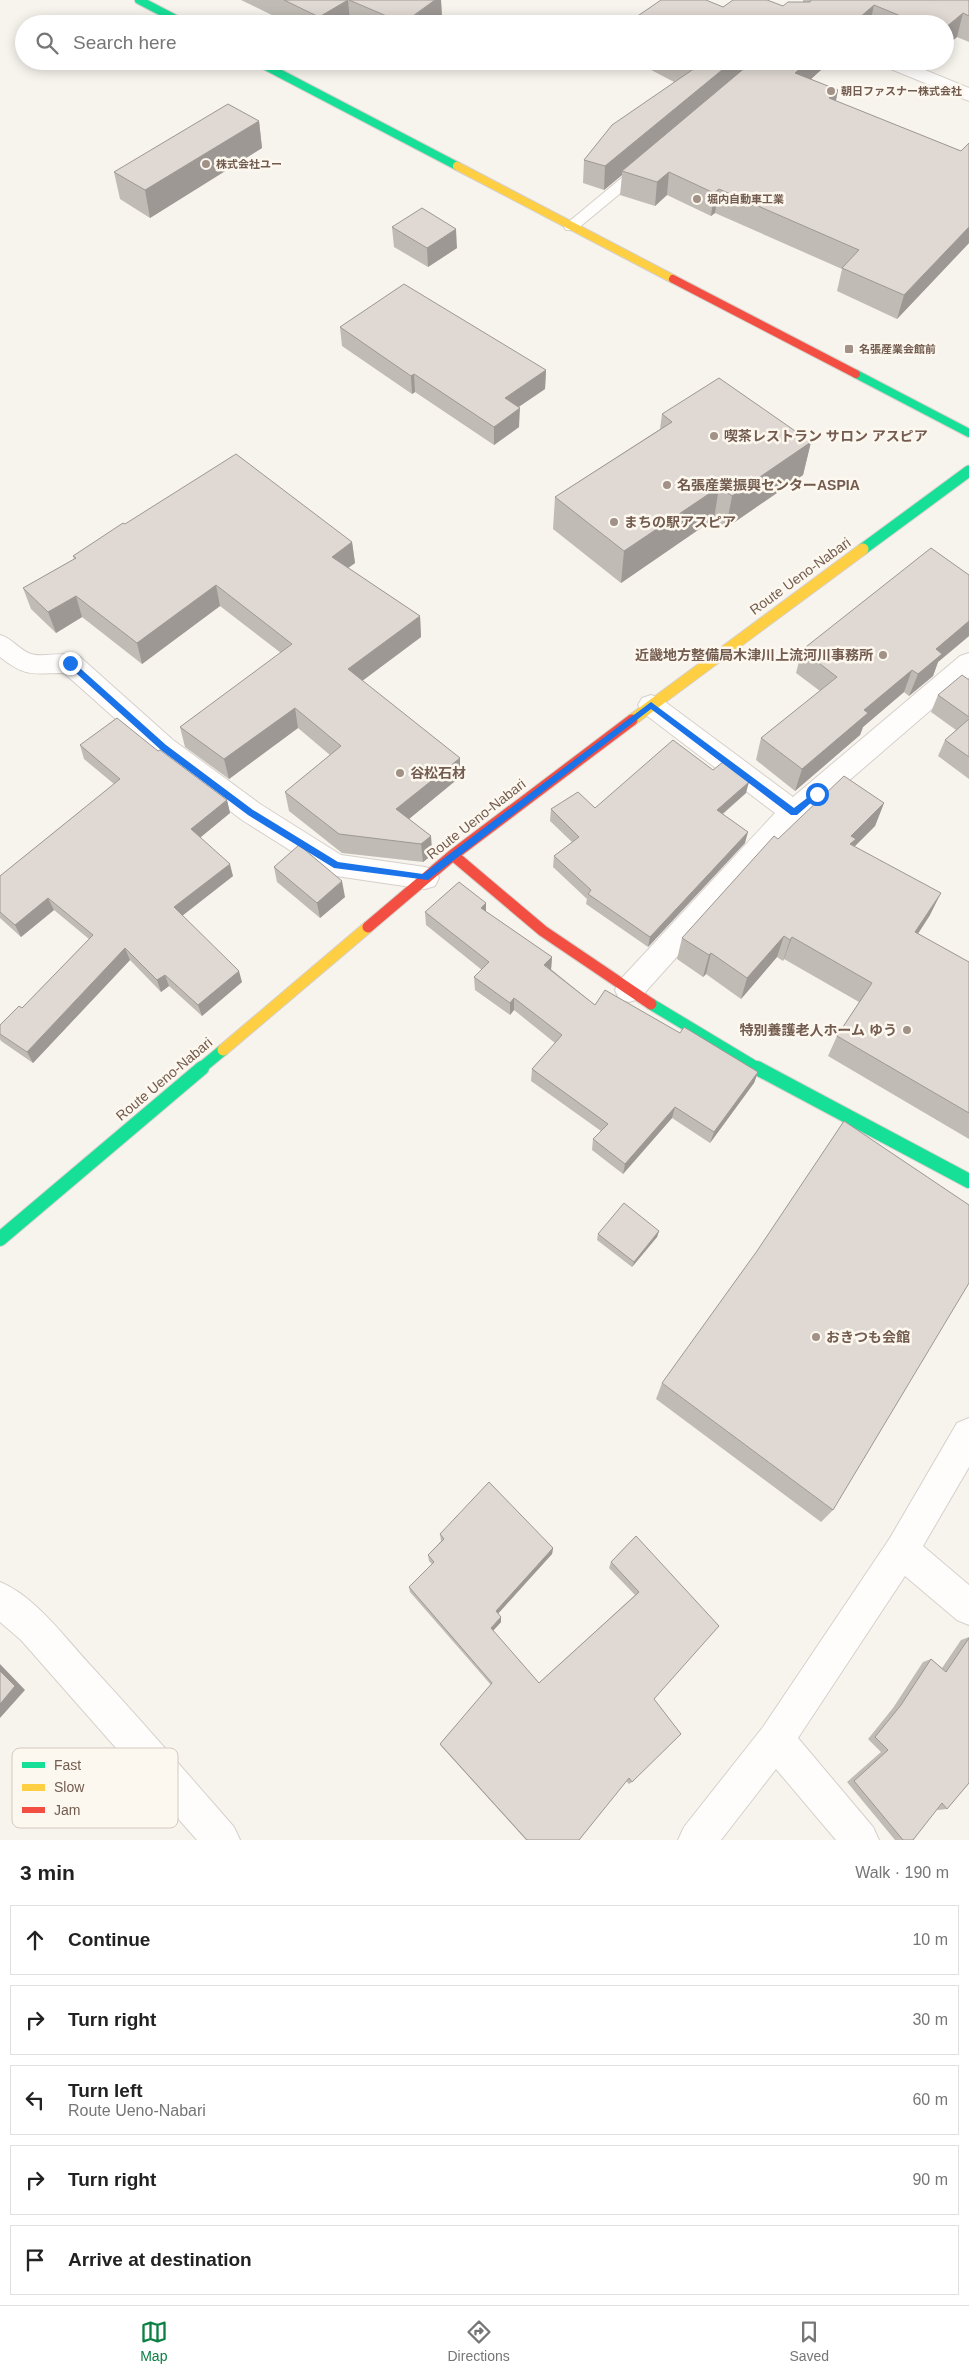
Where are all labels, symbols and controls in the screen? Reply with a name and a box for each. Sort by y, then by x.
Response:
search box [15,15,954,70]
icon: search [33,29,61,57]
text: Search here [73,32,177,53]
marker: 朝日ファスナー株式会社 [825,85,837,97]
place label: 朝日ファスナー株式会社 [841,85,962,97]
marker: 株式会社ユー [200,158,212,170]
place label: 株式会社ユー [216,158,282,170]
marker: 堀内自動車工業 [691,193,703,205]
place label: 堀内自動車工業 [707,193,784,205]
marker: 名張産業会館前 [843,343,855,355]
place label: 名張産業会館前 [859,343,936,355]
place label: 喫茶レストラン サロン アスピア [724,428,928,444]
marker: 喫茶レストラン サロン アスピア [708,430,720,442]
place label: 名張産業振興センターASPIA [677,477,860,493]
marker: 名張産業振興センターASPIA [661,479,673,491]
place label: まちの駅アスピア [624,514,736,530]
marker: まちの駅アスピア [608,516,620,528]
street label: Route Ueno-Nabari [747,534,853,618]
place label: 近畿地方整備局木津川上流河川事務所 [635,647,873,663]
marker: 近畿地方整備局木津川上流河川事務所 [877,649,889,661]
route end [59,652,82,675]
place label: 谷松石材 [410,765,466,781]
marker: 谷松石材 [394,767,406,779]
street label: Route Ueno-Nabari [424,776,528,862]
route start [806,783,829,806]
place label: 特別養護老人ホーム ゆう [740,1022,897,1038]
marker: 特別養護老人ホーム ゆう [901,1024,913,1036]
street label: Route Ueno-Nabari [113,1034,215,1124]
place label: おきつも会館 [826,1329,910,1345]
marker: おきつも会館 [810,1331,822,1343]
legend [12,1748,178,1828]
text: Fast [54,1757,81,1773]
text: Slow [54,1779,85,1795]
text: Jam [54,1802,80,1818]
text: 3 min [20,1861,75,1884]
text: Walk · 190 m [855,1864,949,1881]
icon: ahead [21,1926,49,1954]
text: Continue [68,1929,150,1950]
text: 10 m [912,1931,948,1948]
icon: right [21,2006,49,2034]
text: Turn right [68,2009,156,2030]
text: 30 m [912,2011,948,2028]
text: Turn left [68,2080,143,2101]
icon: left [21,2086,49,2114]
text: 60 m [912,2091,948,2108]
text: Route Ueno-Nabari [68,2102,206,2119]
icon: right [21,2166,49,2194]
text: Turn right [68,2169,156,2190]
text: 90 m [912,2171,948,2188]
icon: arrive [21,2246,49,2274]
text: Arrive at destination [68,2249,252,2270]
tab: Map [140,2318,168,2364]
tab: Directions [448,2318,510,2364]
tab: Saved [789,2318,829,2364]

